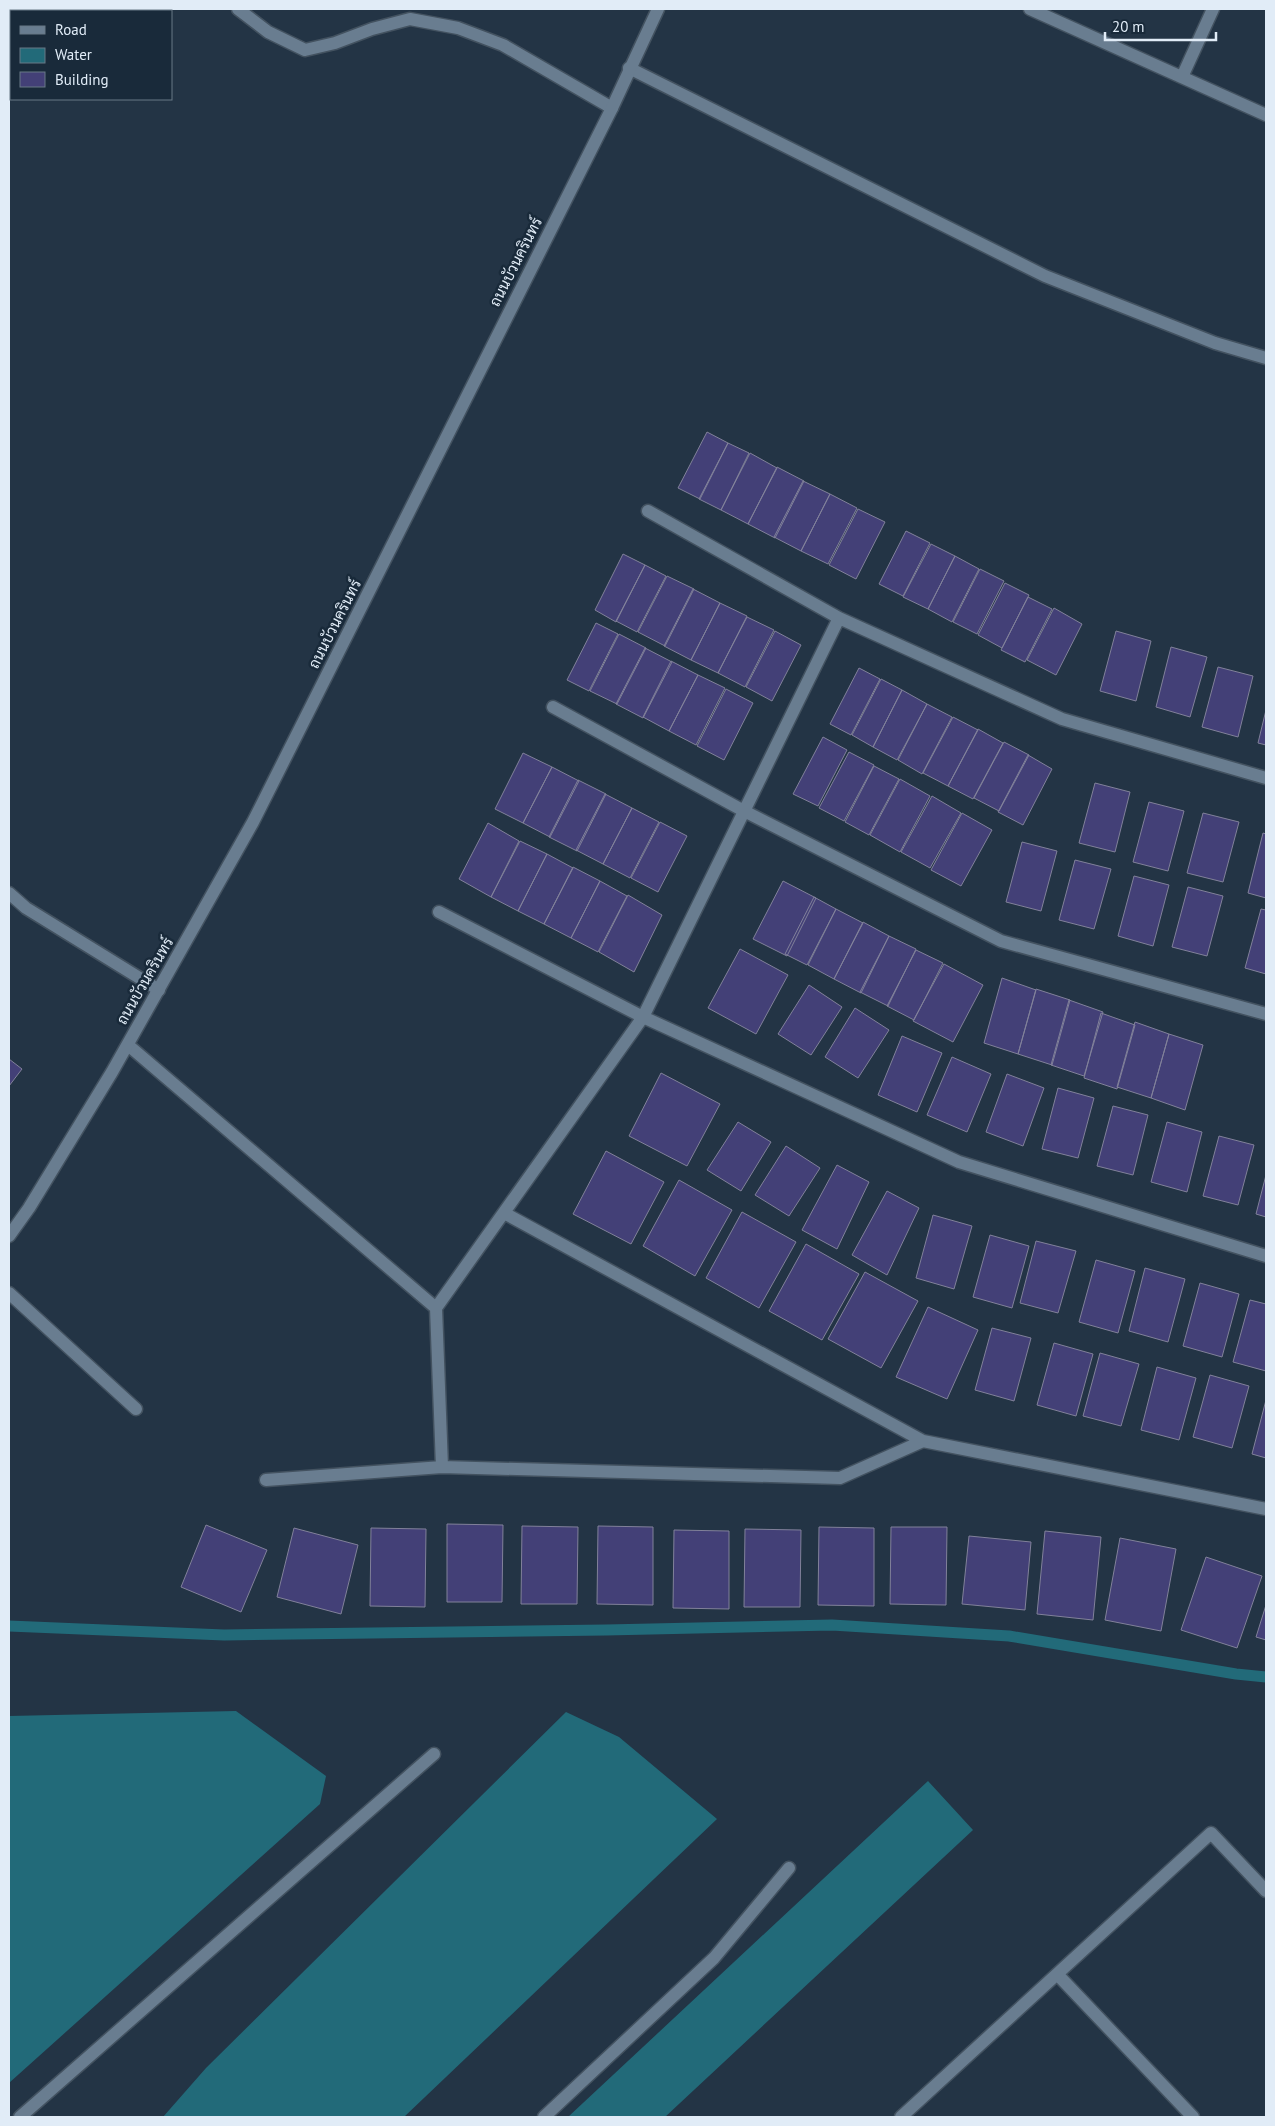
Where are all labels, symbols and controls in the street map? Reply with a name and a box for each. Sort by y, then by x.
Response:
legend [10,10,172,100]
scale bar [1105,10,1216,42]
text: 20 m [1112,17,1145,36]
text: Road [55,20,87,39]
text: Water [55,45,92,64]
text: Building [55,70,109,89]
street label: ถนนบัวนครินทร์ [485,214,546,310]
street label: ถนนบัวนครินทร์ [304,576,365,672]
street label: ถนนบัวนครินทร์ [112,934,177,1028]

